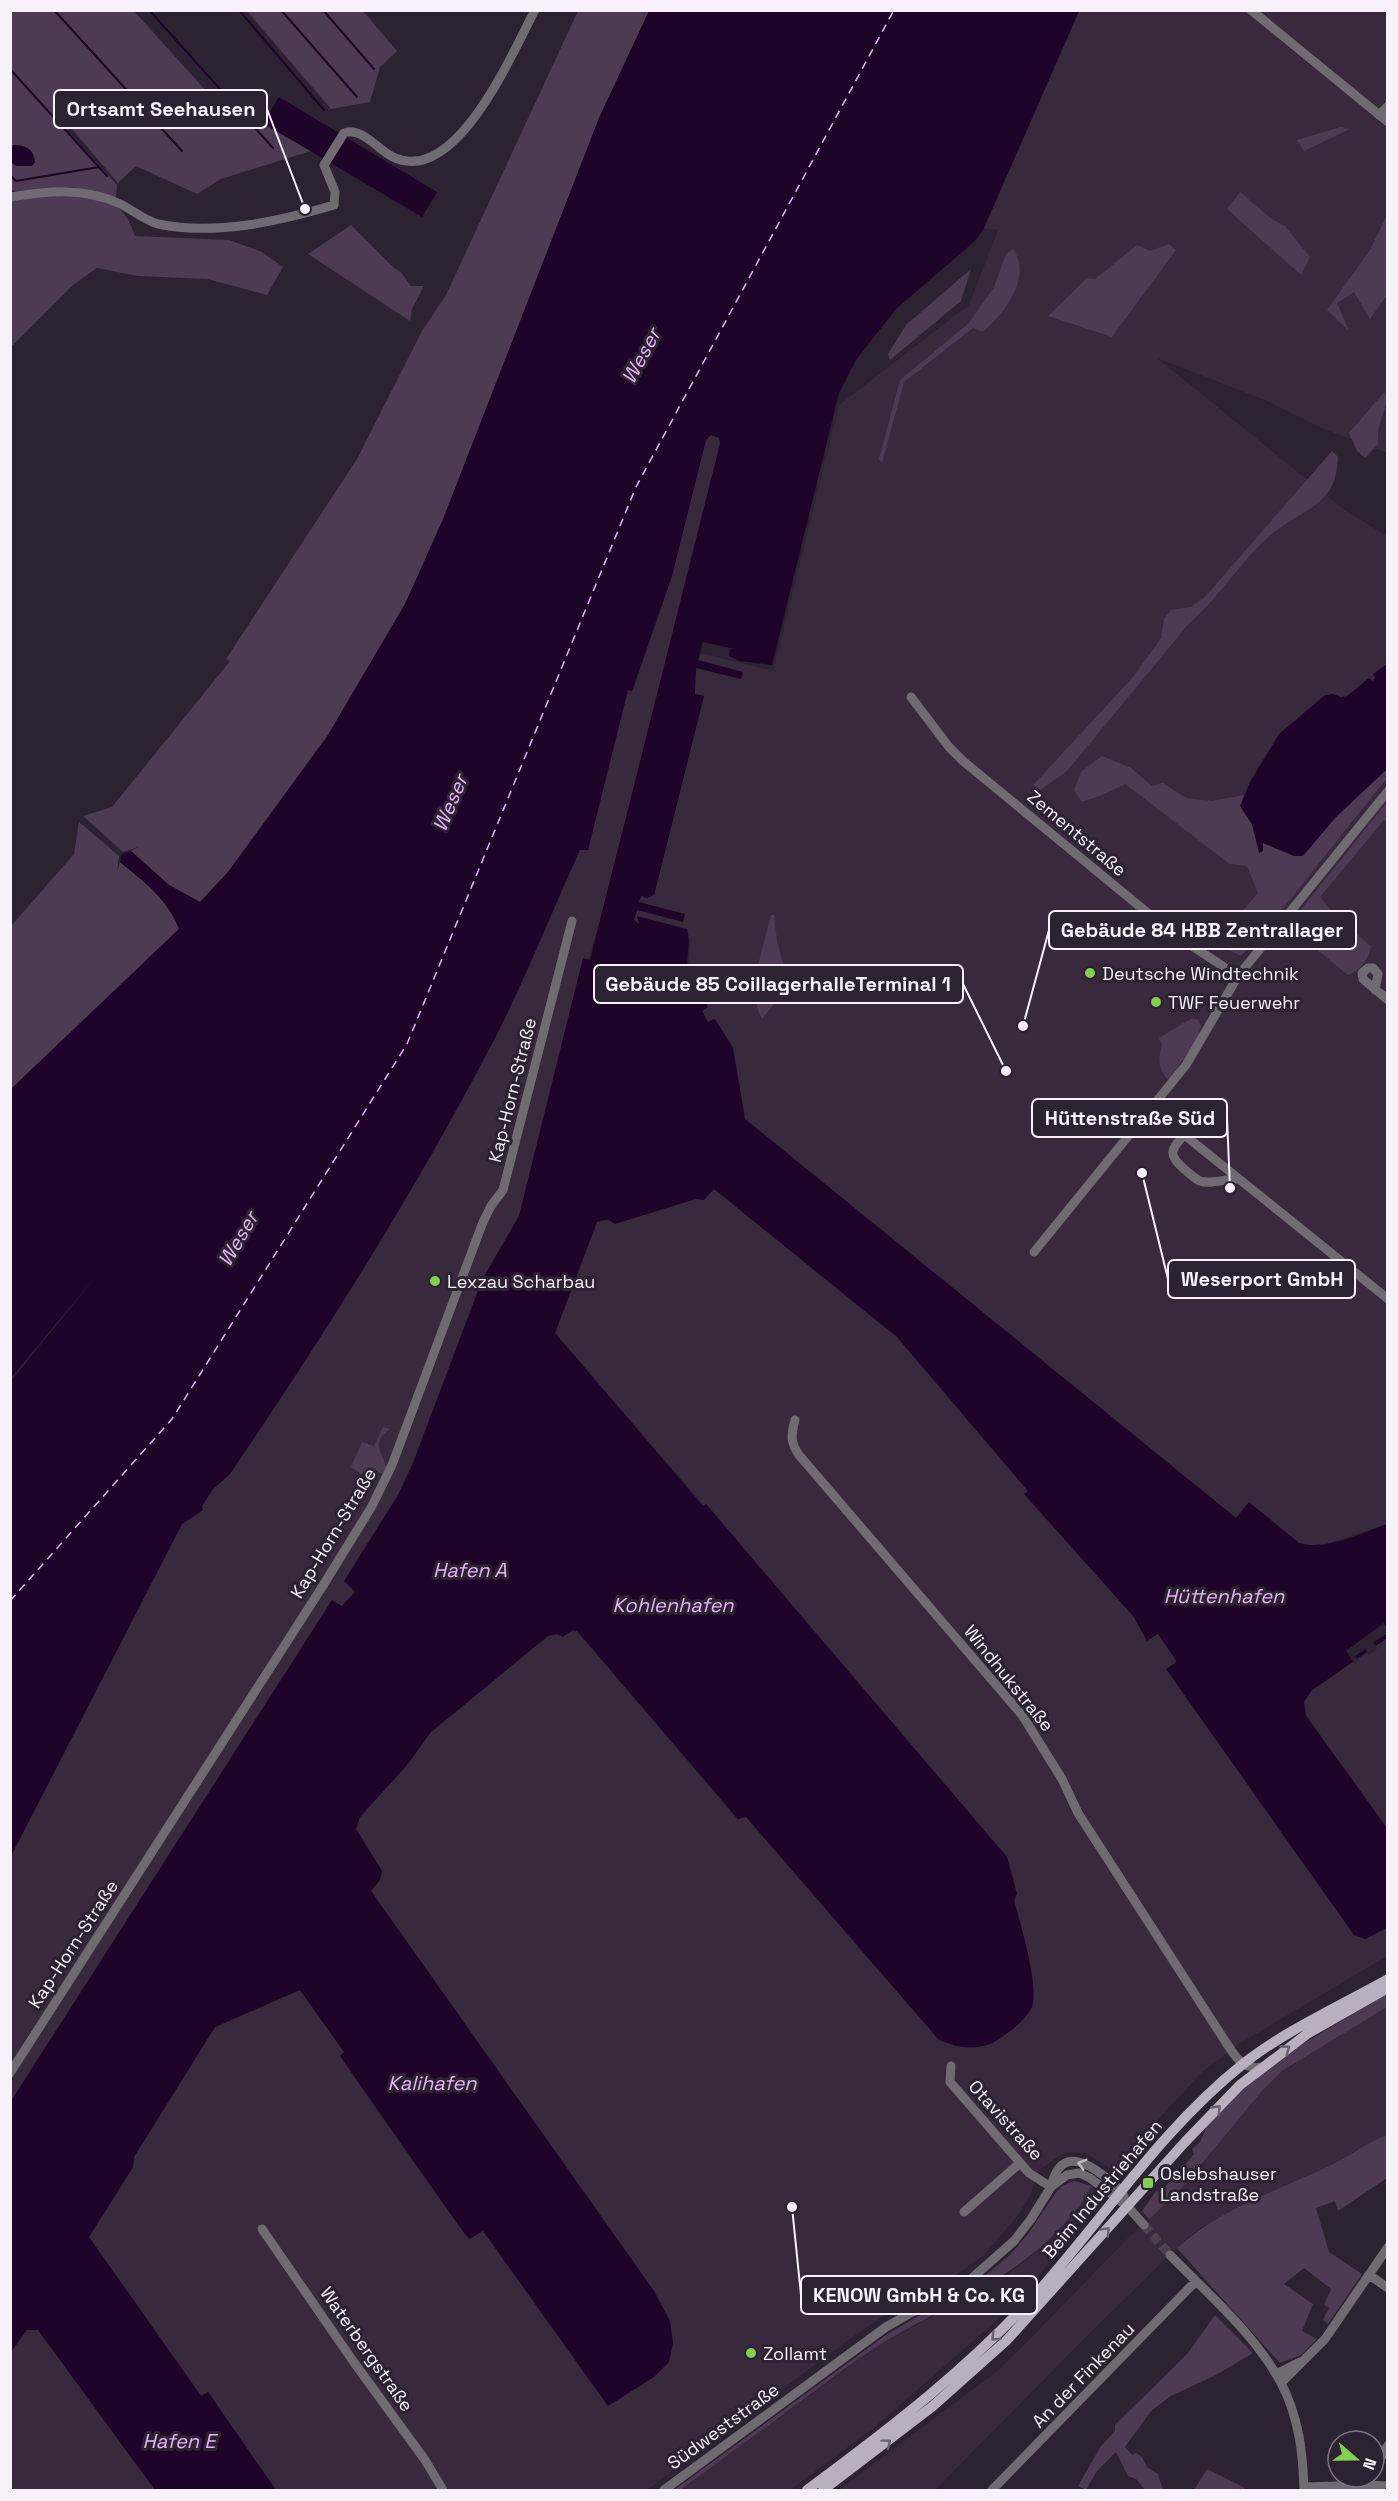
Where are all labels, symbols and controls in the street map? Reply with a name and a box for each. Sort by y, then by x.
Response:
callout: Ortsamt Seehausen [54,90,267,128]
text: Ortsamt Seehausen [67,96,255,122]
water label: Weser [616,322,667,388]
water label: Weser [427,769,474,835]
street label: Zementstraße [1023,785,1131,881]
callout: Gebäude 84 HBB Zentrallager [1049,911,1356,949]
text: Gebäude 84 HBB Zentrallager [1061,917,1343,943]
place label: Deutsche Windtechnik [1102,962,1299,985]
callout: Gebäude 85 CoillagerhalleTerminal 1 [594,965,963,1003]
marker: Deutsche Windtechnik [1083,966,1097,980]
text: Gebäude 85 CoillagerhalleTerminal 1 [605,971,951,997]
place label: TWF Feuerwehr [1168,991,1300,1014]
marker: TWF Feuerwehr [1149,995,1163,1009]
street label: Kap-Horn-Straße [483,1015,541,1165]
callout: Hüttenstraße Süd [1032,1099,1227,1137]
text: Hüttenstraße Süd [1045,1105,1215,1131]
water label: Weser [212,1205,265,1271]
callout: Weserport GmbH [1168,1260,1355,1298]
text: Weserport GmbH [1181,1266,1343,1292]
place label: Lexzau Scharbau [447,1270,595,1293]
marker: Lexzau Scharbau [428,1274,442,1288]
street label: Kap-Horn-Straße [285,1464,381,1602]
water label: Hafen A [433,1557,507,1583]
water label: Hüttenhafen [1164,1583,1285,1609]
water label: Kohlenhafen [612,1592,734,1618]
street label: Windhukstraße [959,1620,1059,1736]
street label: Kap-Horn-Straße [23,1876,123,2012]
one-way arrow [1280,2045,1291,2056]
water label: Kalihafen [387,2070,477,2096]
street label: Otavistraße [964,2075,1048,2165]
one-way arrow [1209,2106,1220,2117]
street label: Beim Industriehafen [1037,2115,1167,2263]
one-way arrow [1077,2159,1088,2171]
place label: Oslebshauser Landstraße [1160,2162,1277,2206]
marker: Oslebshauser Landstraße [1141,2176,1155,2190]
one-way arrow [1099,2228,1110,2238]
callout: KENOW GmbH & Co. KG [801,2276,1037,2314]
street label: Waterbergstraße [315,2282,419,2416]
text: KENOW GmbH & Co. KG [813,2282,1025,2308]
street label: An der Finkenau [1027,2317,1139,2433]
one-way arrow [991,2330,1001,2341]
place label: Zollamt [763,2342,827,2365]
marker: Zollamt [744,2346,758,2360]
street label: Südweststraße [663,2378,783,2474]
water label: Hafen E [143,2428,218,2454]
north arrow [1326,2429,1386,2489]
one-way arrow [880,2440,891,2451]
text: N [1358,2455,1381,2473]

